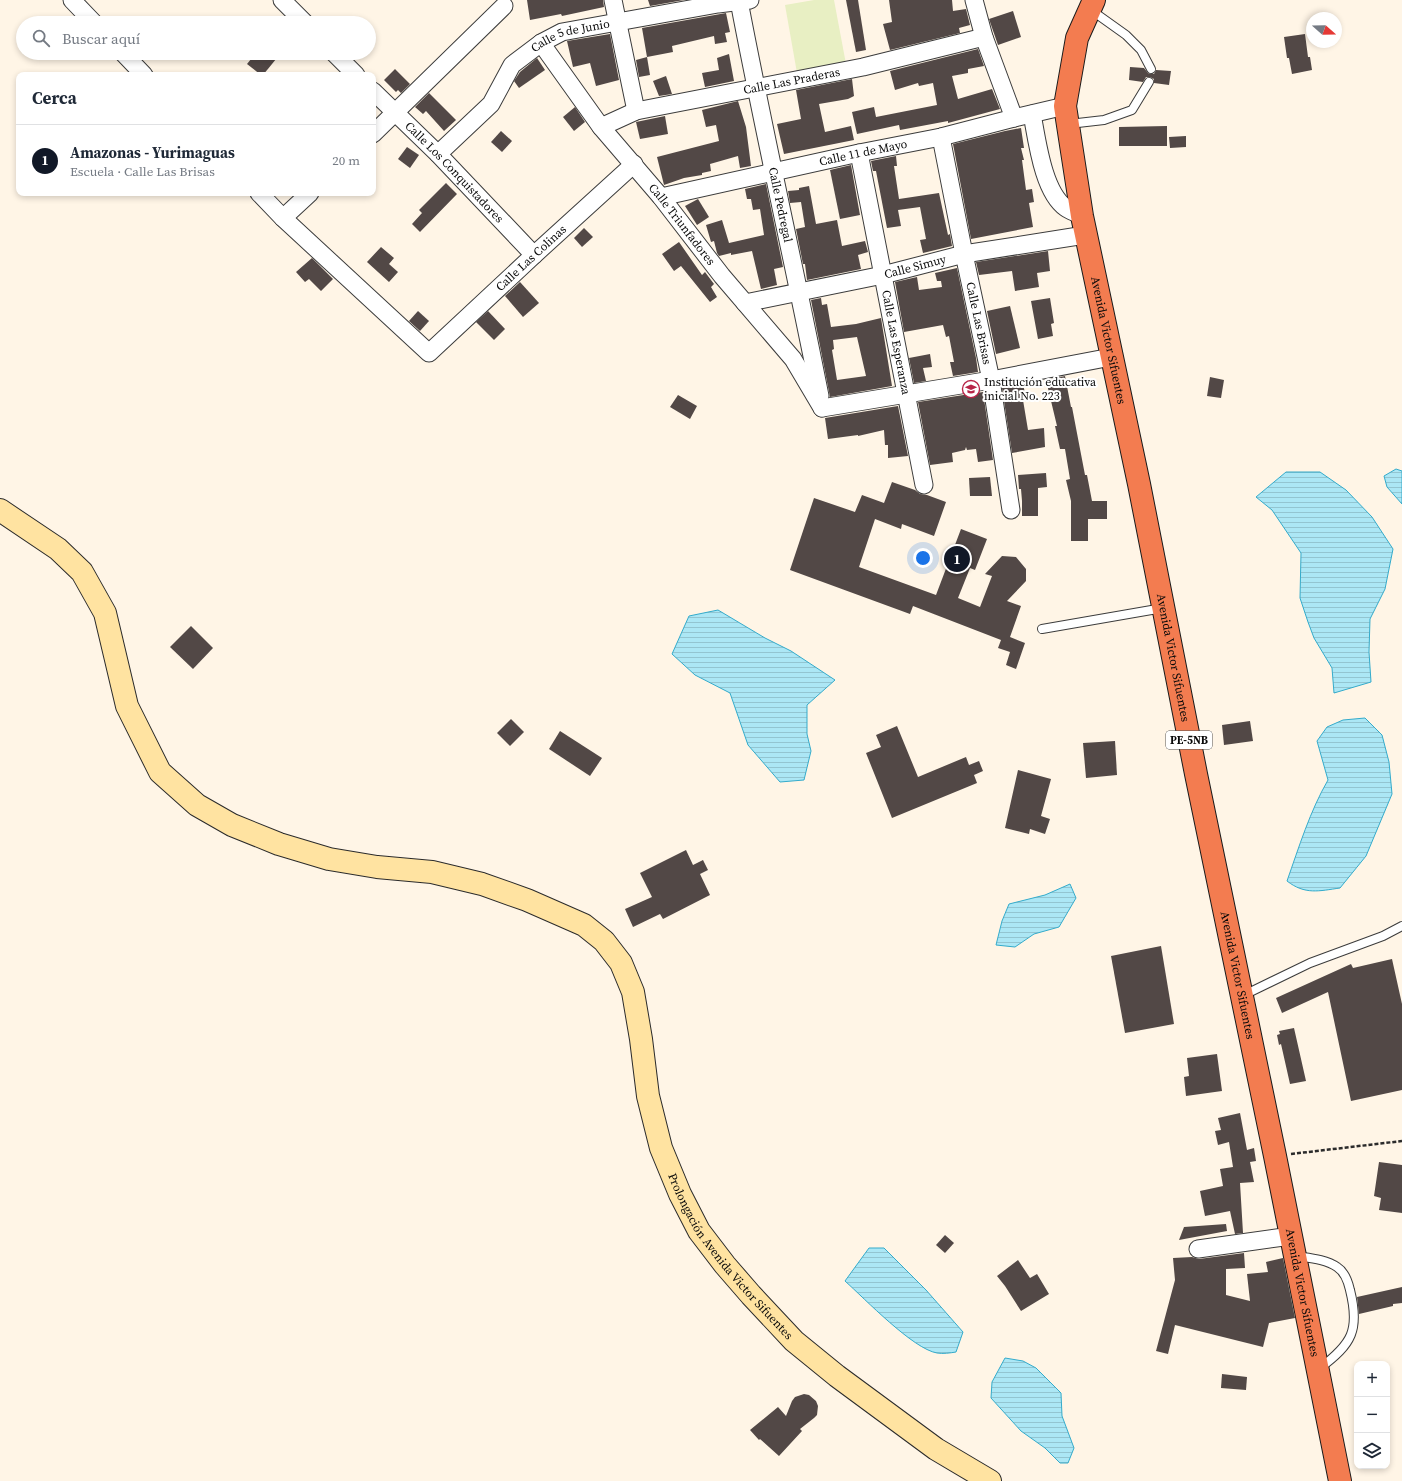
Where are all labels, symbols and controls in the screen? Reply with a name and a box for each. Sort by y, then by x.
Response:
north arrow [1306,12,1342,48]
search box [16,16,376,60]
street label: Calle 5 de Junio [527,16,611,56]
icon: search [30,27,52,49]
text: Buscar aquí [62,28,140,49]
street label: Calle Las Praderas [742,64,841,98]
text: Cerca [32,86,77,110]
street label: Calle Los Conquistadores [401,118,507,226]
street label: Calle 11 de Mayo [818,136,909,170]
text: Amazonas - Yurimaguas [70,142,235,163]
text: 1 [41,152,49,169]
text: 20 m [332,152,360,169]
text: Escuela · Calle Las Brisas [70,163,215,180]
street label: Calle Pedregal [765,166,796,244]
street label: Calle Triunfadores [645,180,719,269]
street label: Calle Las Colinas [492,221,570,295]
street label: Calle Simuy [883,251,949,282]
street label: Avenida Victor Sifuentes [1087,275,1130,406]
street label: Calle Las Brisas [962,281,995,366]
street label: Calle Las Esperanza [878,289,914,397]
place label: Institución educativa inicial No. 223 [984,374,1097,404]
school or university icon: Institución educativa inicial No. 223 [961,379,981,399]
pin: 1 [944,544,970,574]
your location [913,548,933,568]
street label: Avenida Victor Sifuentes [1153,592,1194,723]
road number: PE-5NB [1166,731,1212,749]
street label: Avenida Victor Sifuentes [1217,910,1259,1041]
street label: Prolongación Avenida Victor Sifuentes [664,1171,797,1343]
street label: Avenida Victor Sifuentes [1282,1227,1323,1358]
map controls [1354,1361,1390,1469]
button: + [1354,1361,1390,1397]
button: − [1354,1397,1390,1433]
button: layers [1354,1433,1390,1469]

